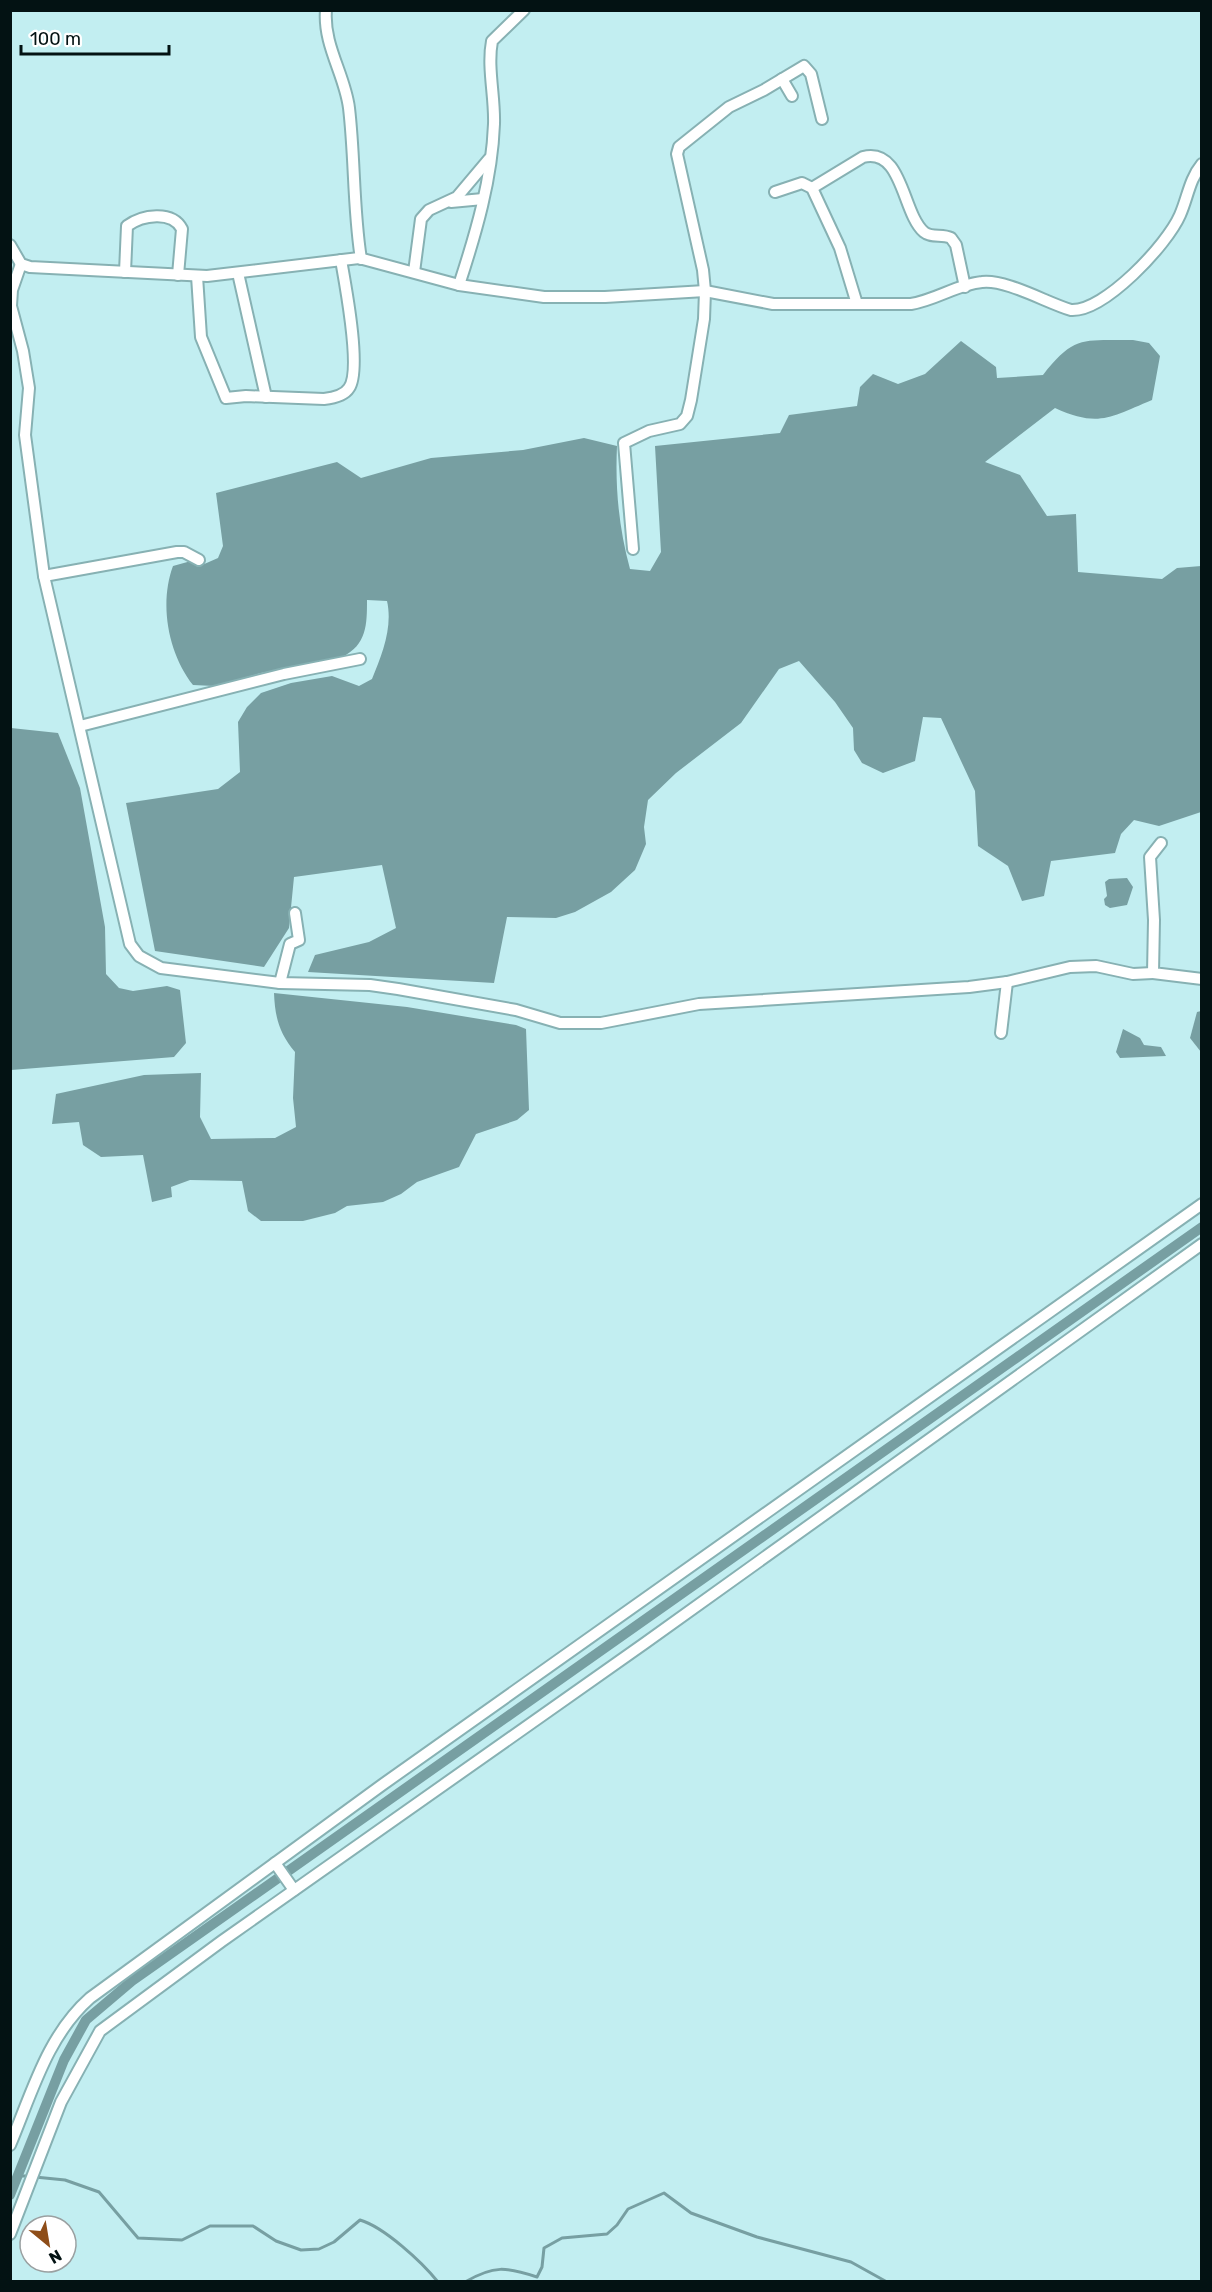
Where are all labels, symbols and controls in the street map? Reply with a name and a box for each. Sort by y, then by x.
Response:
scale bar [21,18,170,56]
text: 100 m [30,28,81,50]
north arrow [18,2214,78,2274]
text: N [46,2245,65,2268]

